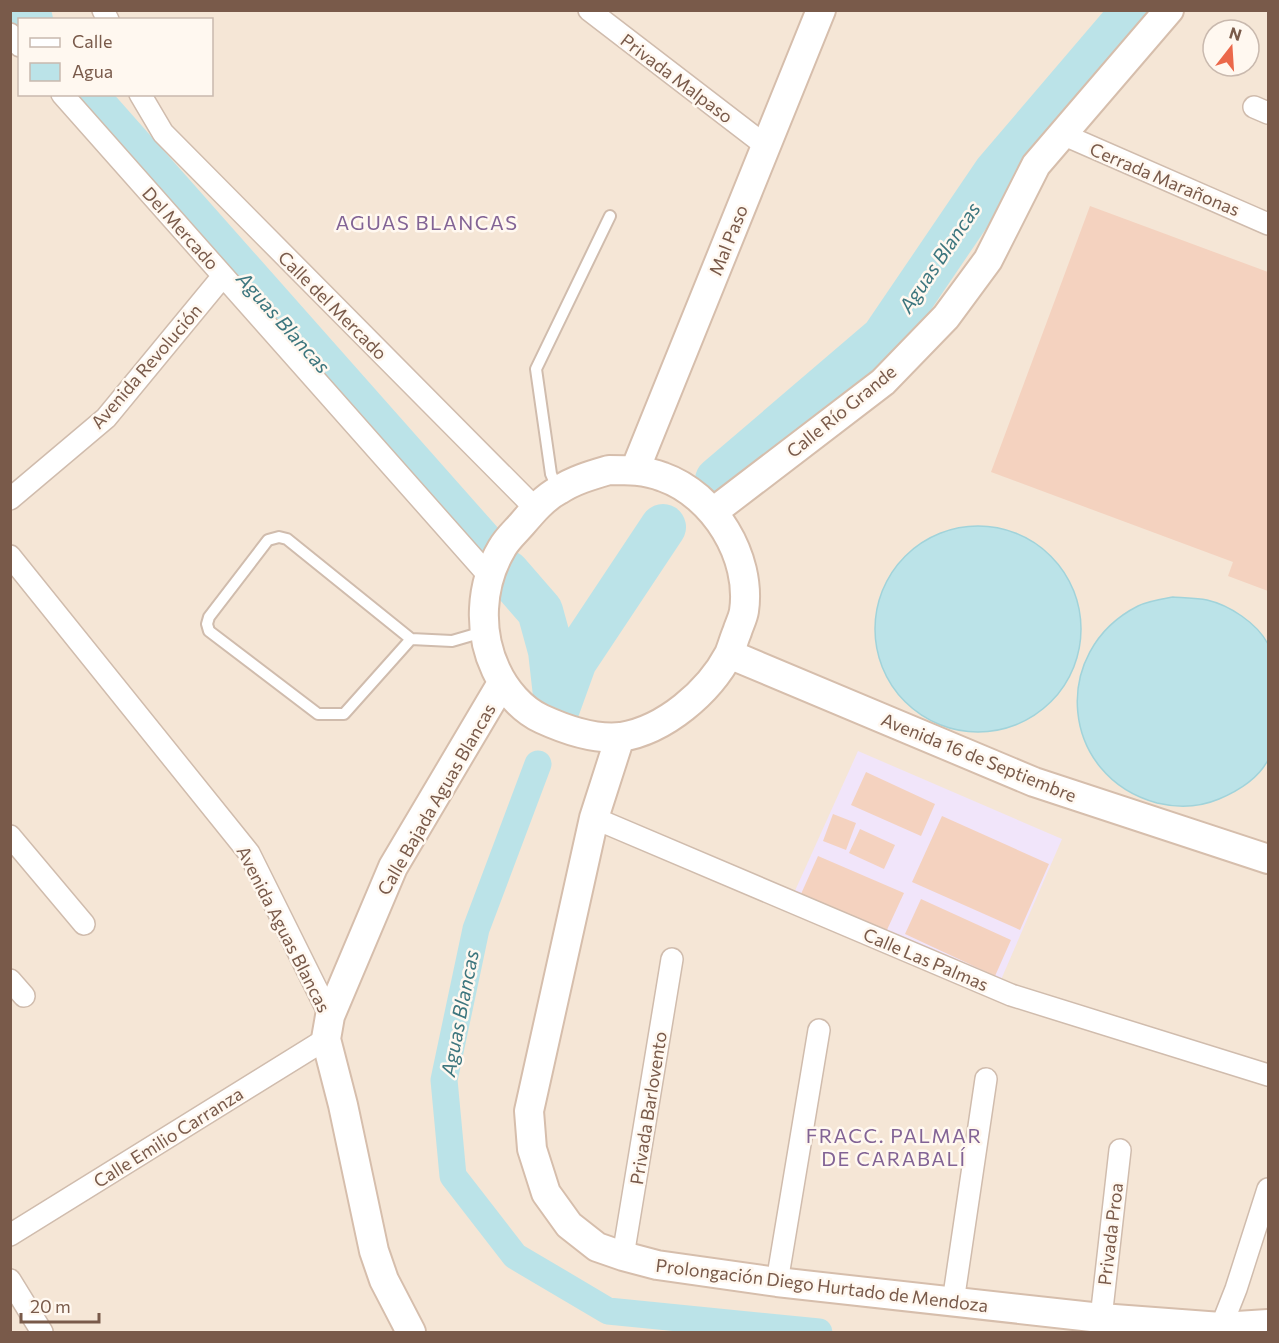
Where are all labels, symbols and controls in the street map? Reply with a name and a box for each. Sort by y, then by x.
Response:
legend [18,18,213,96]
north arrow [1201,18,1261,78]
text: N [1227,22,1244,44]
street label: Privada Malpaso [617,29,737,127]
text: Calle [72,30,112,52]
text: Agua [72,60,113,82]
street label: Cerrada Marañonas [1087,137,1243,221]
street label: Del Mercado [138,182,224,274]
water label: Aguas Blancas [893,197,985,318]
street label: Mal Paso [704,202,752,278]
district label: AGUAS BLANCAS [335,210,519,234]
street label: Calle del Mercado [274,246,392,364]
water label: Aguas Blancas [232,266,336,378]
street label: Avenida Revolución [86,299,206,433]
street label: Calle Río Grande [782,360,900,462]
street label: Calle Bajada Aguas Blancas [372,699,500,899]
street label: Avenida 16 de Septiembre [878,708,1080,806]
street label: Avenida Aguas Blancas [233,842,335,1016]
street label: Calle Las Palmas [860,923,992,995]
water label: Aguas Blancas [435,948,483,1079]
street label: Privada Barlovento [625,1030,671,1186]
street label: Calle Emilio Carranza [89,1082,247,1192]
district label: FRACC. PALMAR DE CARABALÍ [806,1123,982,1170]
street label: Privada Proa [1093,1181,1127,1287]
street label: Prolongación Diego Hurtado de Mendoza [655,1254,989,1316]
scale bar [21,1286,99,1324]
text: 20 m [30,1295,71,1317]

